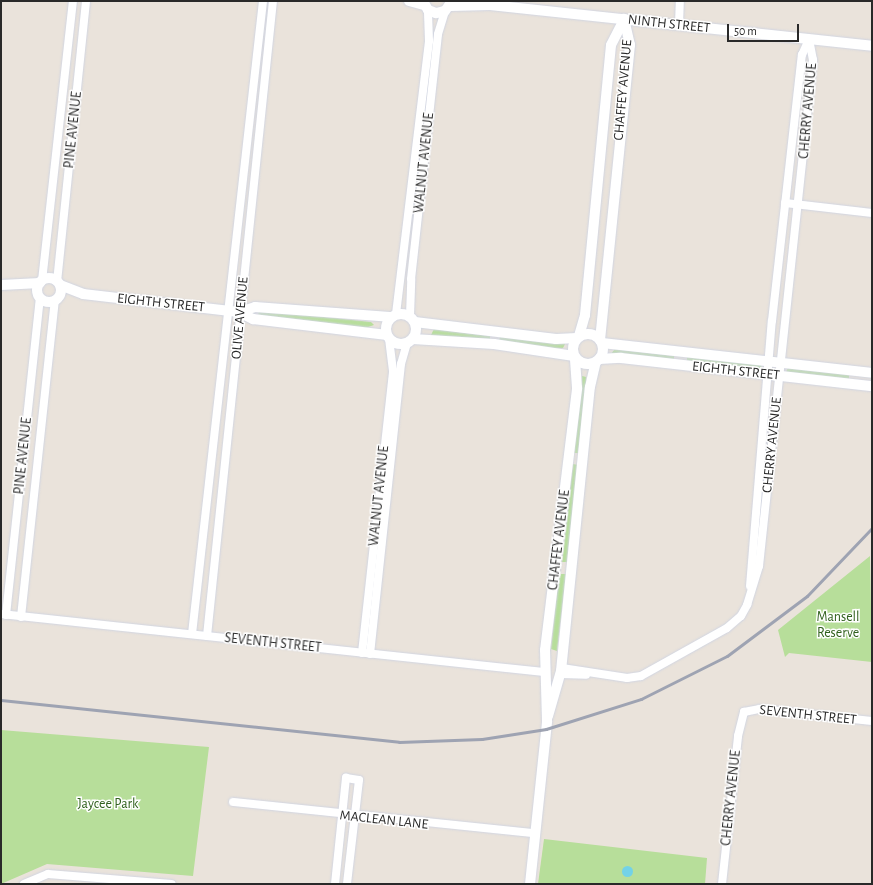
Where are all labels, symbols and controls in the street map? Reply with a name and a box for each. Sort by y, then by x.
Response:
street label: NINTH STREET [627,11,711,37]
scale bar [729,16,801,42]
text: 50 m [734,25,757,37]
street label: CHAFFEY AVENUE [610,39,636,141]
street label: CHERRY AVENUE [795,62,821,160]
street label: PINE AVENUE [61,91,85,169]
street label: WALNUT AVENUE [410,112,438,214]
street label: OLIVE AVENUE [228,276,252,360]
street label: EIGHTH STREET [116,290,206,316]
street label: EIGHTH STREET [691,358,781,384]
street label: CHERRY AVENUE [759,396,785,494]
street label: PINE AVENUE [11,417,35,495]
street label: WALNUT AVENUE [365,445,393,547]
street label: CHAFFEY AVENUE [545,489,573,591]
park label: Mansell Reserve [816,609,860,642]
street label: SEVENTH STREET [224,630,322,656]
street label: SEVENTH STREET [759,702,857,728]
street label: CHERRY AVENUE [718,749,744,847]
park label: Jaycee Park [78,796,138,812]
street label: MACLEAN LANE [339,807,429,833]

